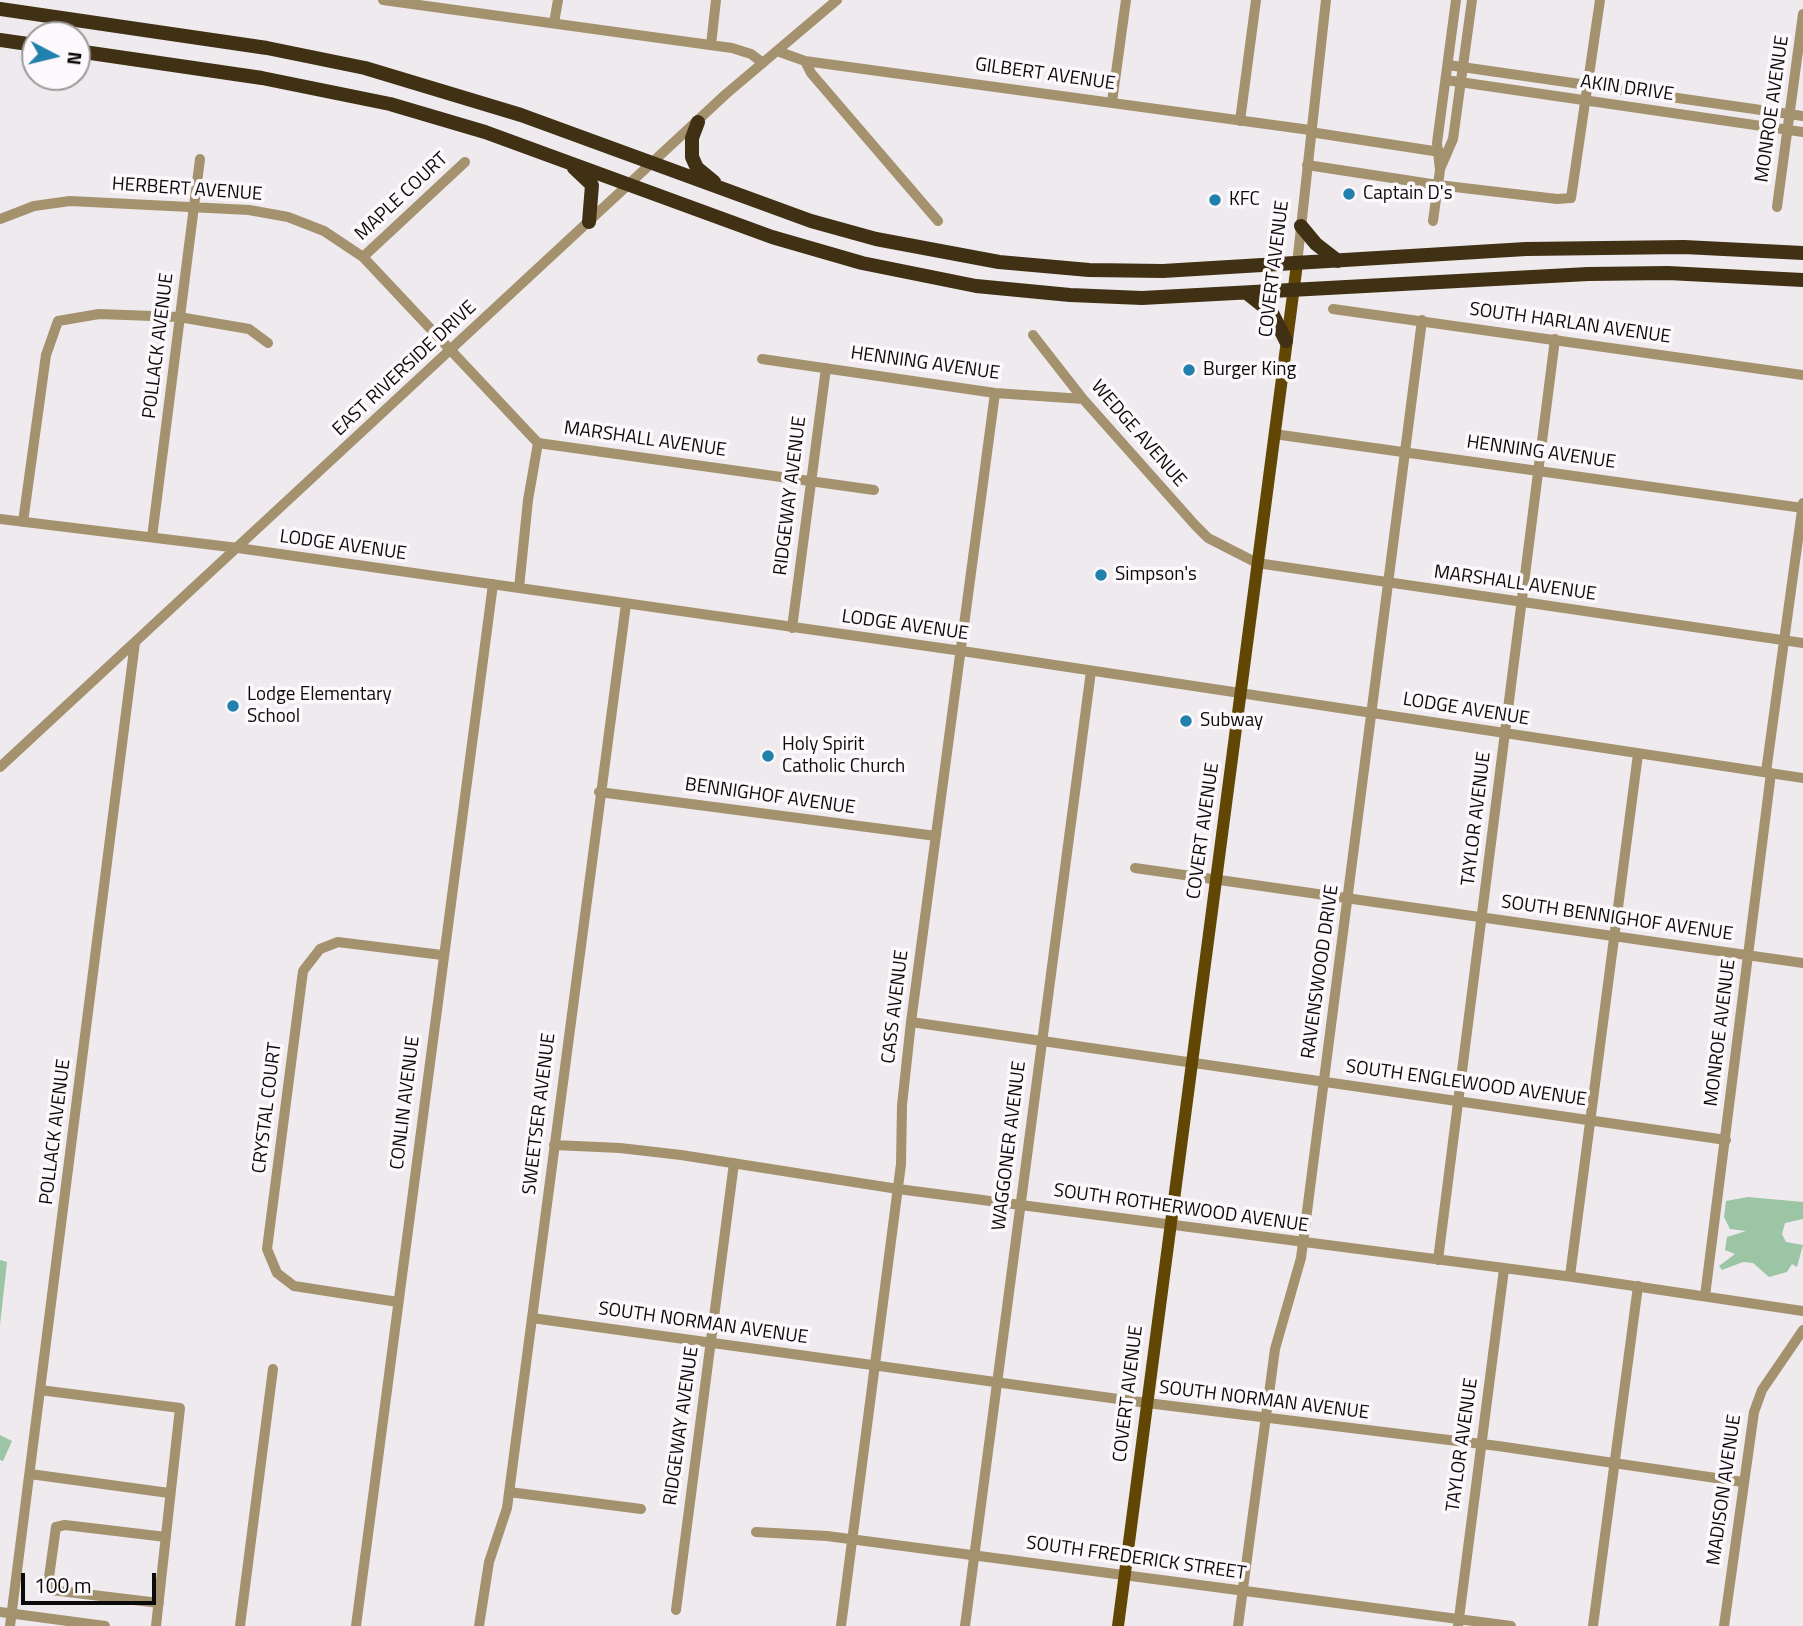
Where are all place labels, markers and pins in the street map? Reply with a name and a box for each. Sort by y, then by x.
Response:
place label: Captain D's [1363,183,1452,205]
marker: Captain D's [1341,186,1357,202]
place label: KFC [1229,189,1260,211]
marker: KFC [1207,192,1223,208]
place label: Burger King [1203,359,1296,381]
marker: Burger King [1181,362,1197,378]
place label: Simpson's [1115,564,1197,586]
marker: Simpson's [1093,567,1109,583]
place label: Lodge Elementary School [247,684,392,728]
marker: Lodge Elementary School [225,698,241,714]
place label: Subway [1200,710,1263,732]
marker: Subway [1178,713,1194,729]
place label: Holy Spirit Catholic Church [782,734,905,778]
marker: Holy Spirit Catholic Church [760,748,776,764]

